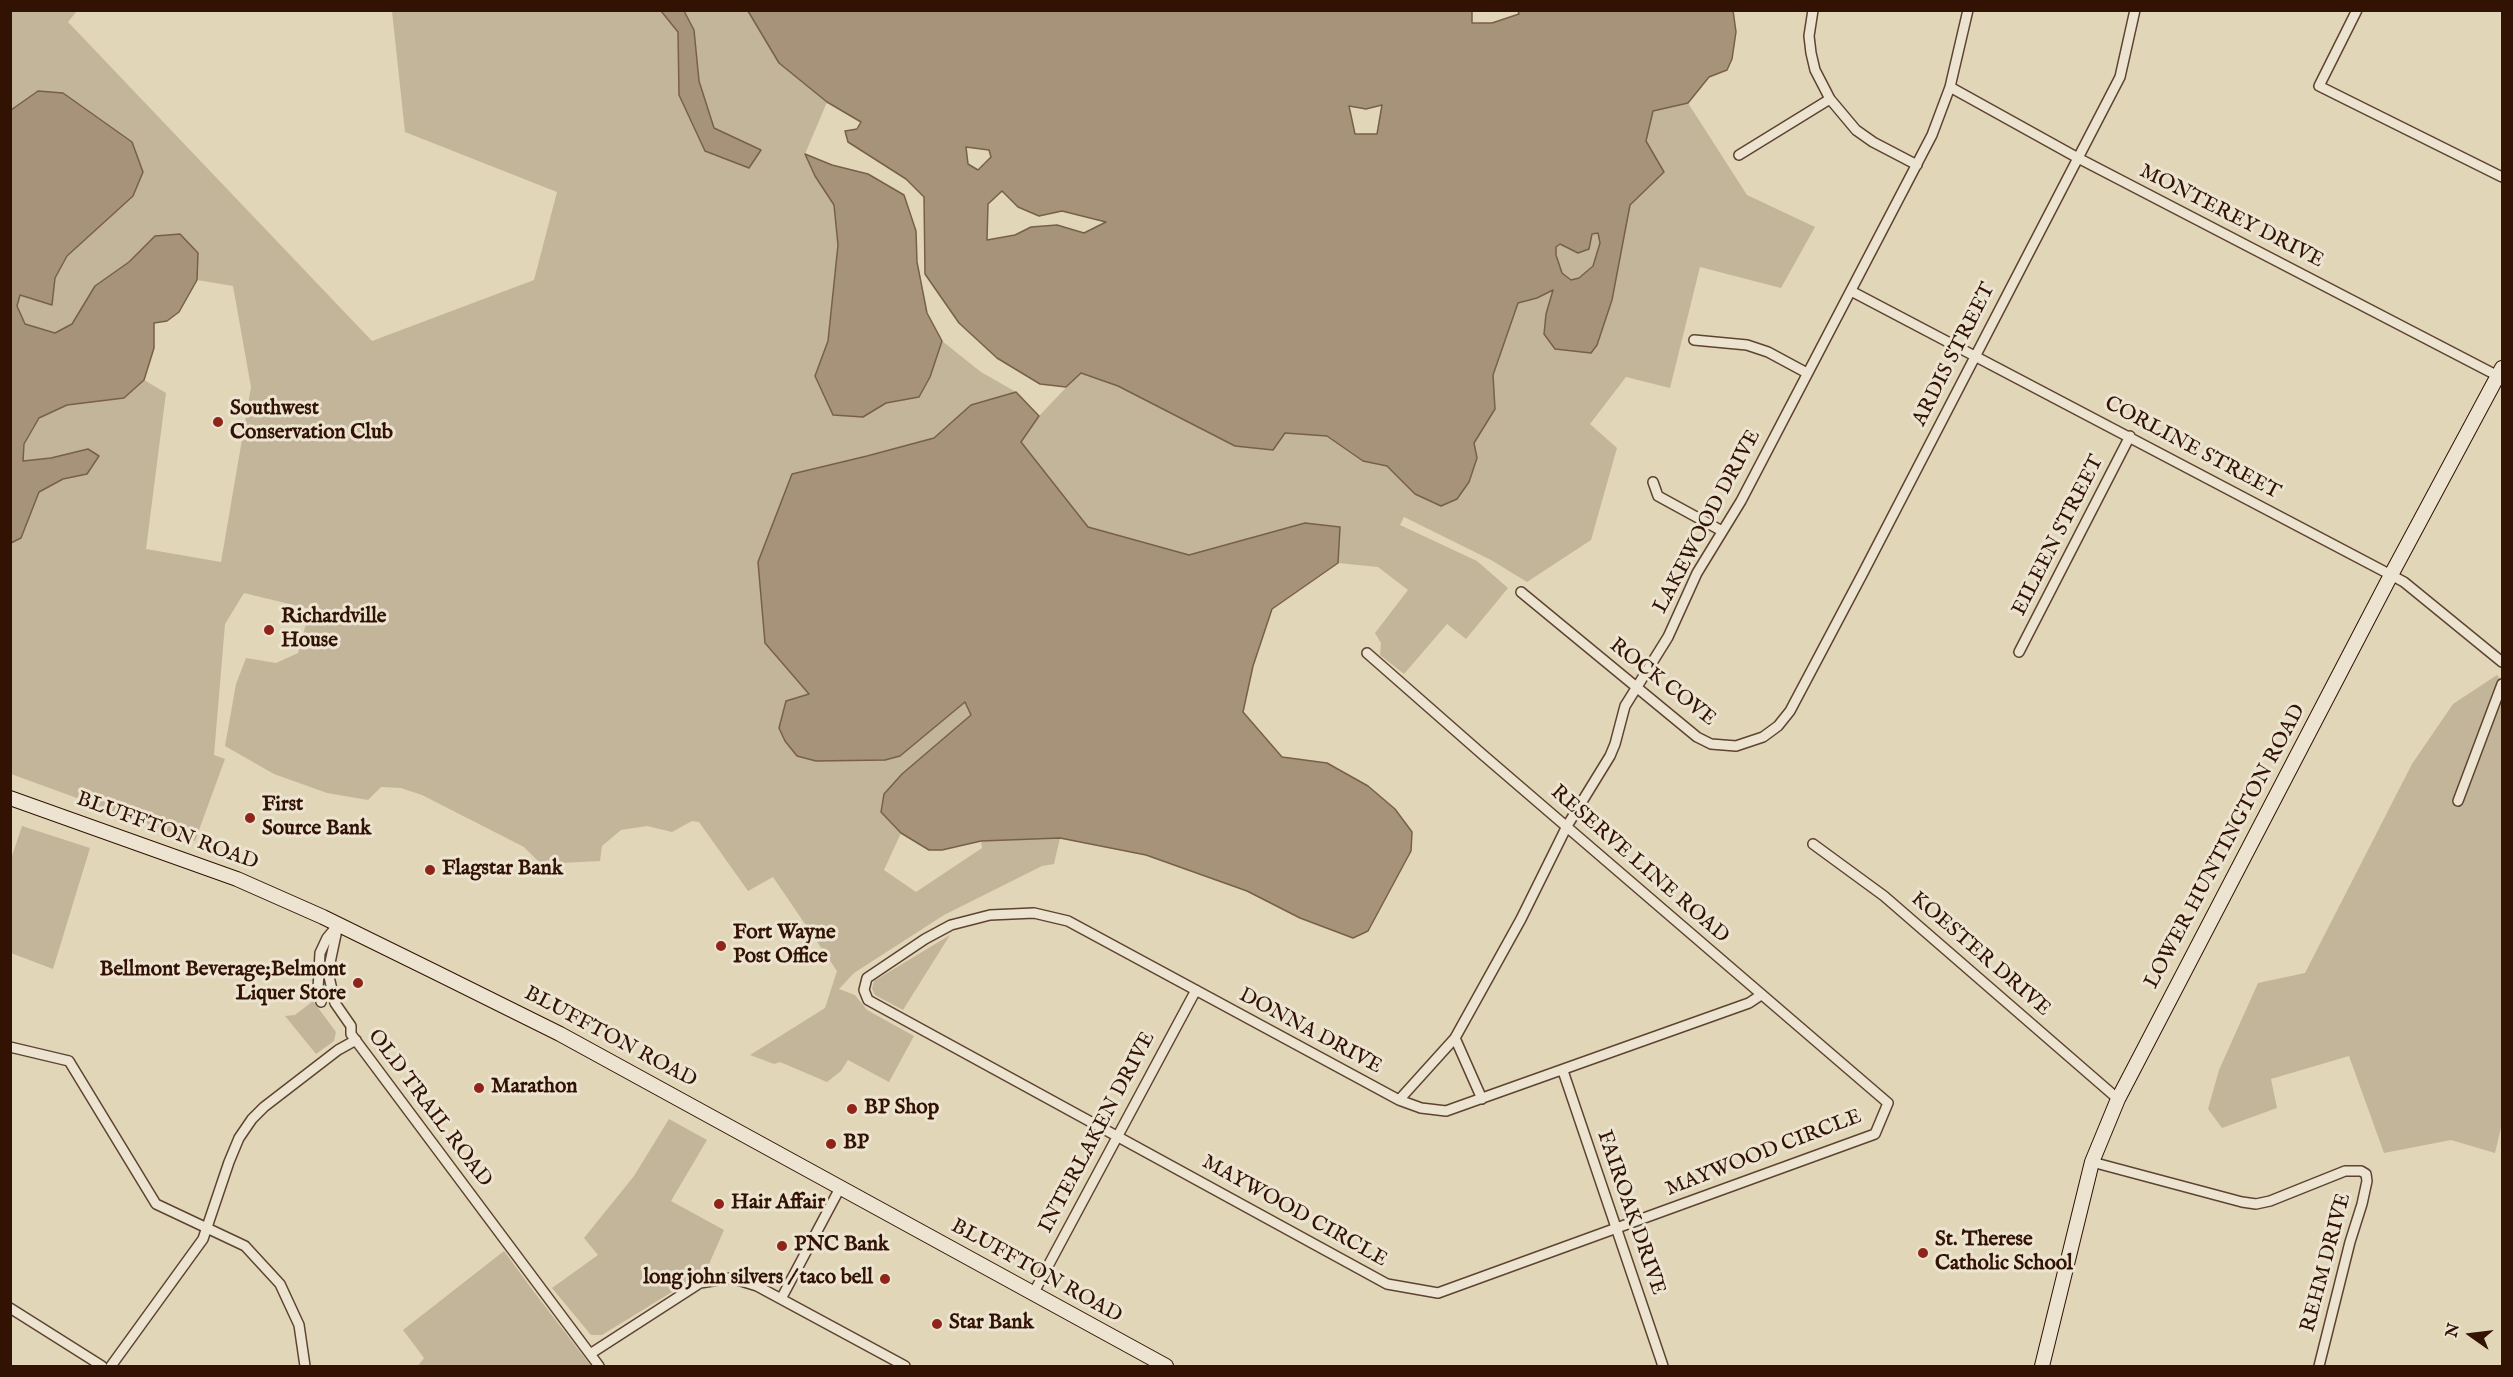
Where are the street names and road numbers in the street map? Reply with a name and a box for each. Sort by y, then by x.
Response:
street label: MONTEREY DRIVE [2135,160,2327,274]
street label: ARDIS STREET [1908,279,2002,431]
street label: CORLINE STREET [2100,392,2284,506]
street label: LAKEWOOD DRIVE [1649,426,1767,618]
street label: EILEEN STREET [2008,452,2110,620]
street label: ROCK COVE [1604,634,1720,732]
street label: LOWER HUNTINGTON ROAD [2140,700,2312,994]
street label: RESERVE LINE ROAD [1545,781,1733,949]
street label: BLUFFTON ROAD [73,787,261,877]
street label: KOESTER DRIVE [1905,887,2055,1023]
street label: BLUFFTON ROAD [519,982,701,1094]
street label: DONNA DRIVE [1234,984,1386,1080]
street label: OLD TRAIL ROAD [361,1025,497,1193]
street label: INTERLAKEN DRIVE [1034,1028,1162,1238]
street label: MAYWOOD CIRCLE [1662,1105,1866,1203]
street label: FAIROAK DRIVE [1590,1127,1670,1299]
street label: MAYWOOD CIRCLE [1197,1151,1391,1273]
street label: REHM DRIVE [2296,1191,2358,1335]
street label: BLUFFTON ROAD [946,1215,1126,1329]

